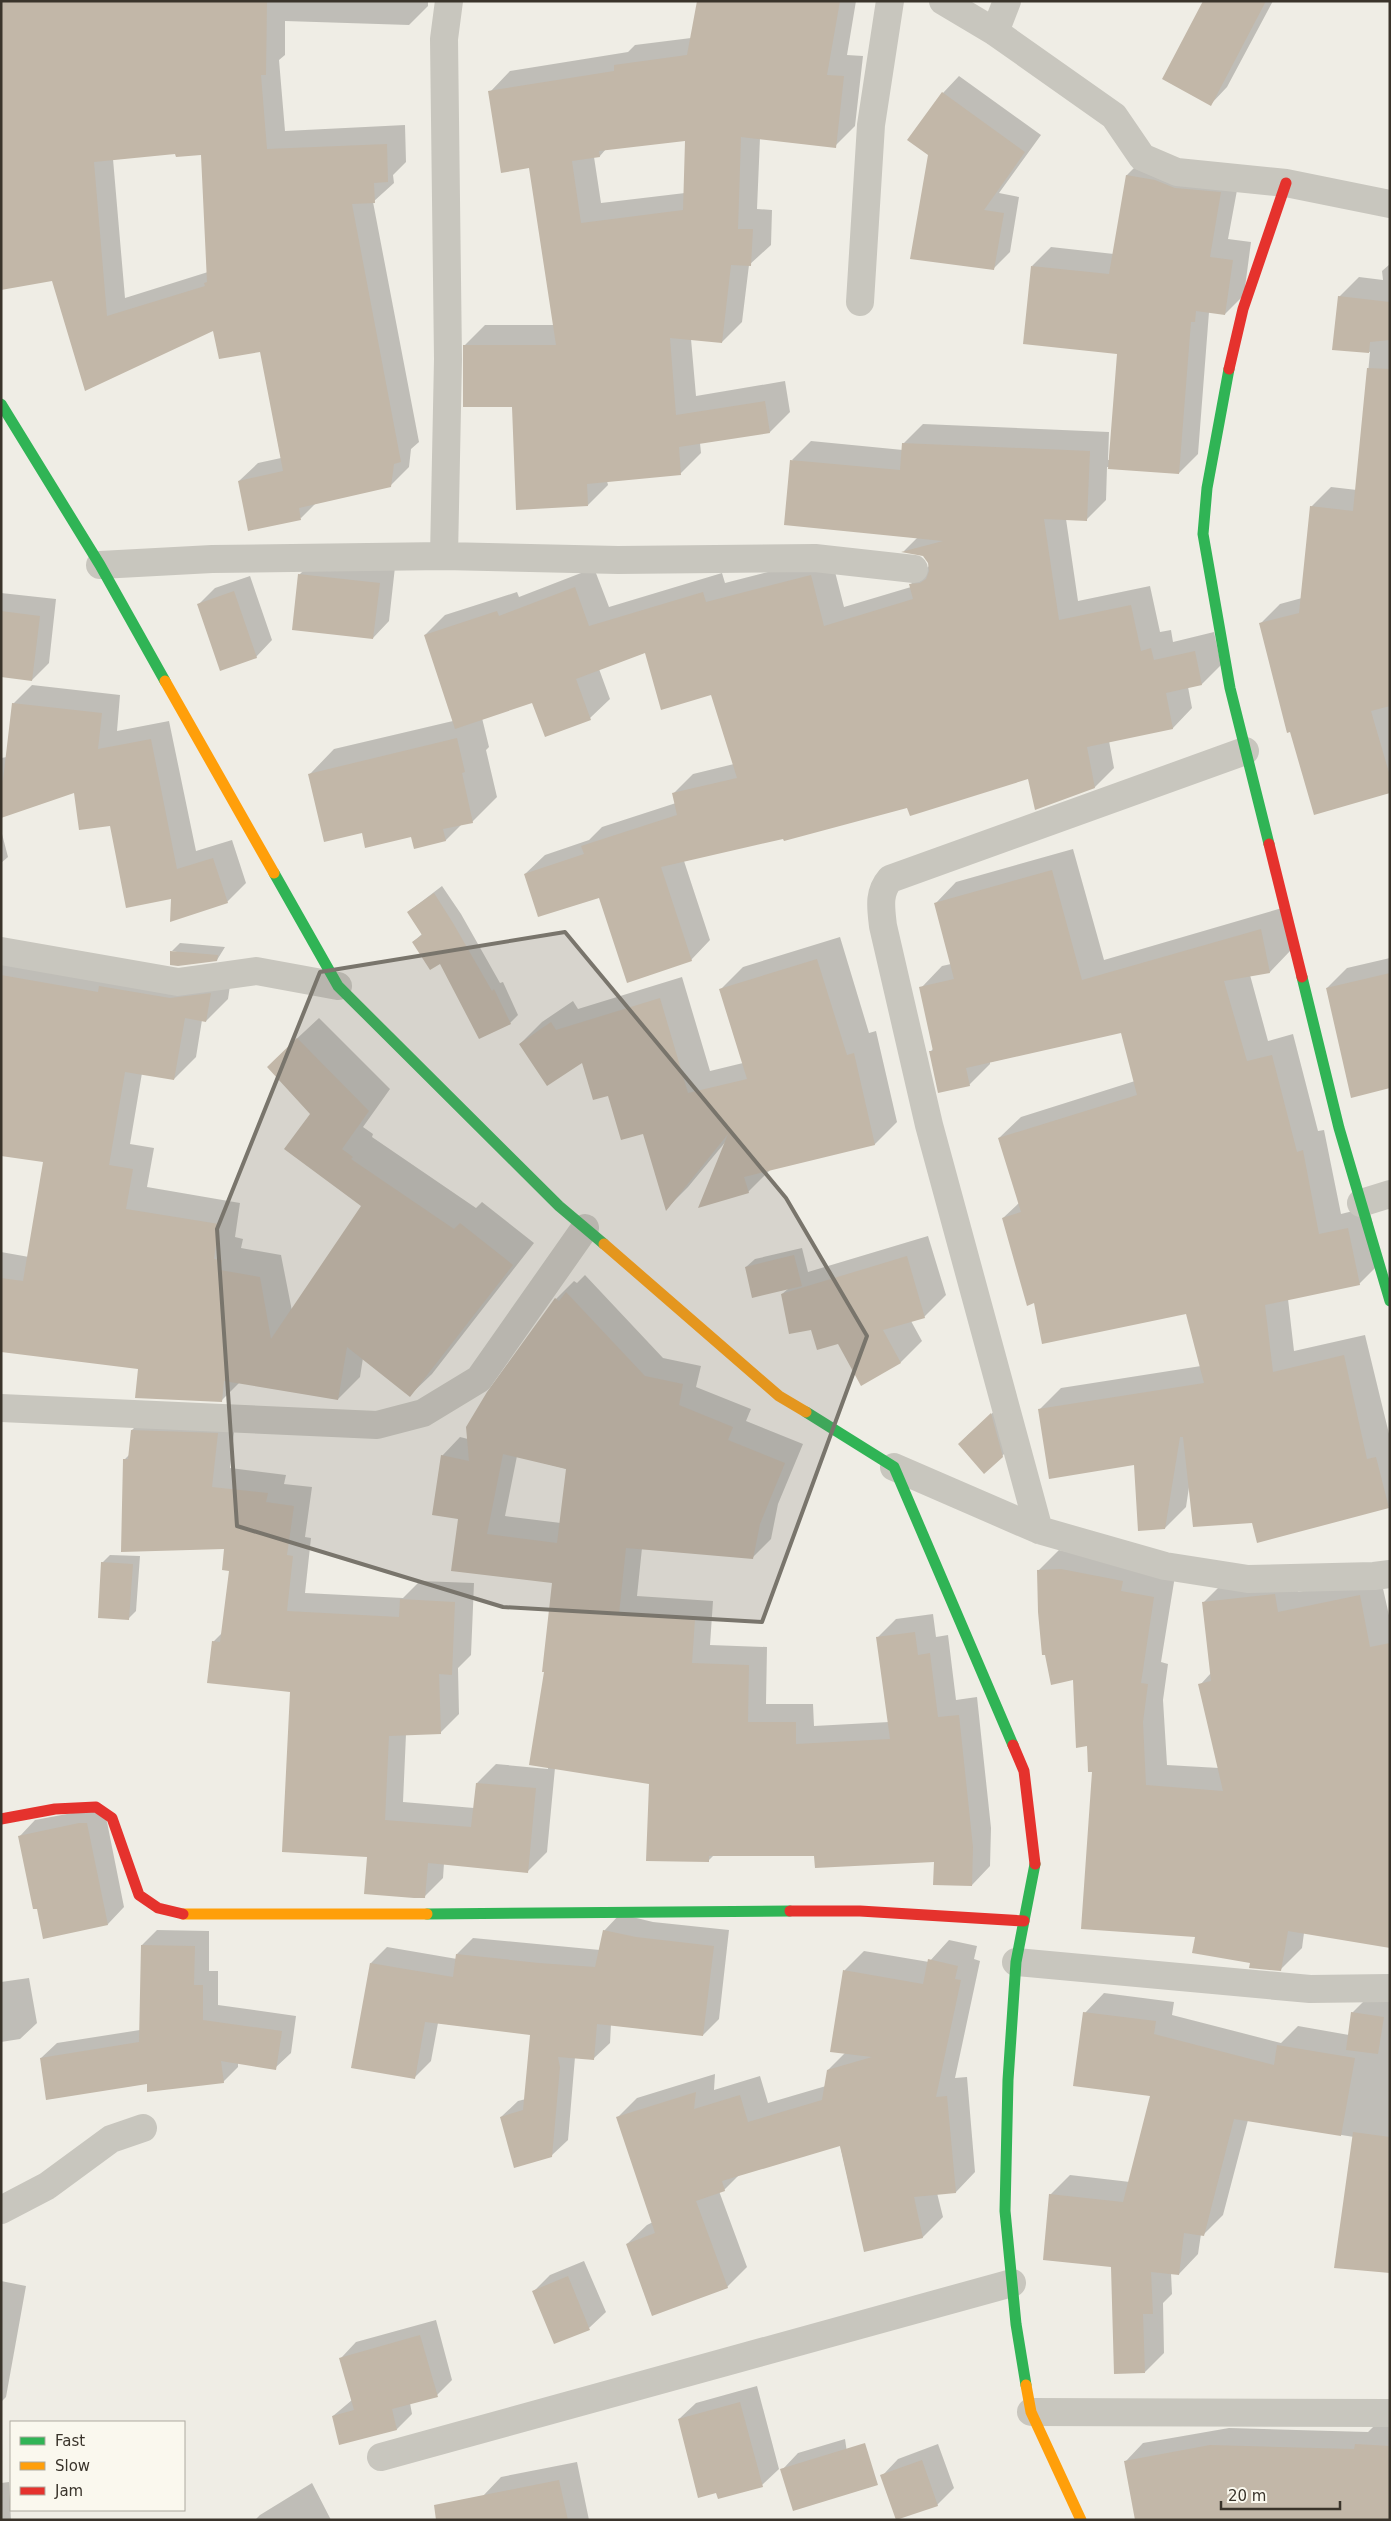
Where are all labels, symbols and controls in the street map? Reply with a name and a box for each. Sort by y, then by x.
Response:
legend [10,2421,185,2511]
text: Fast [55,2432,85,2450]
text: Slow [55,2457,90,2475]
scale bar [1221,2478,1340,2510]
text: Jam [54,2482,83,2500]
text: 20 m [1228,2487,1266,2505]

